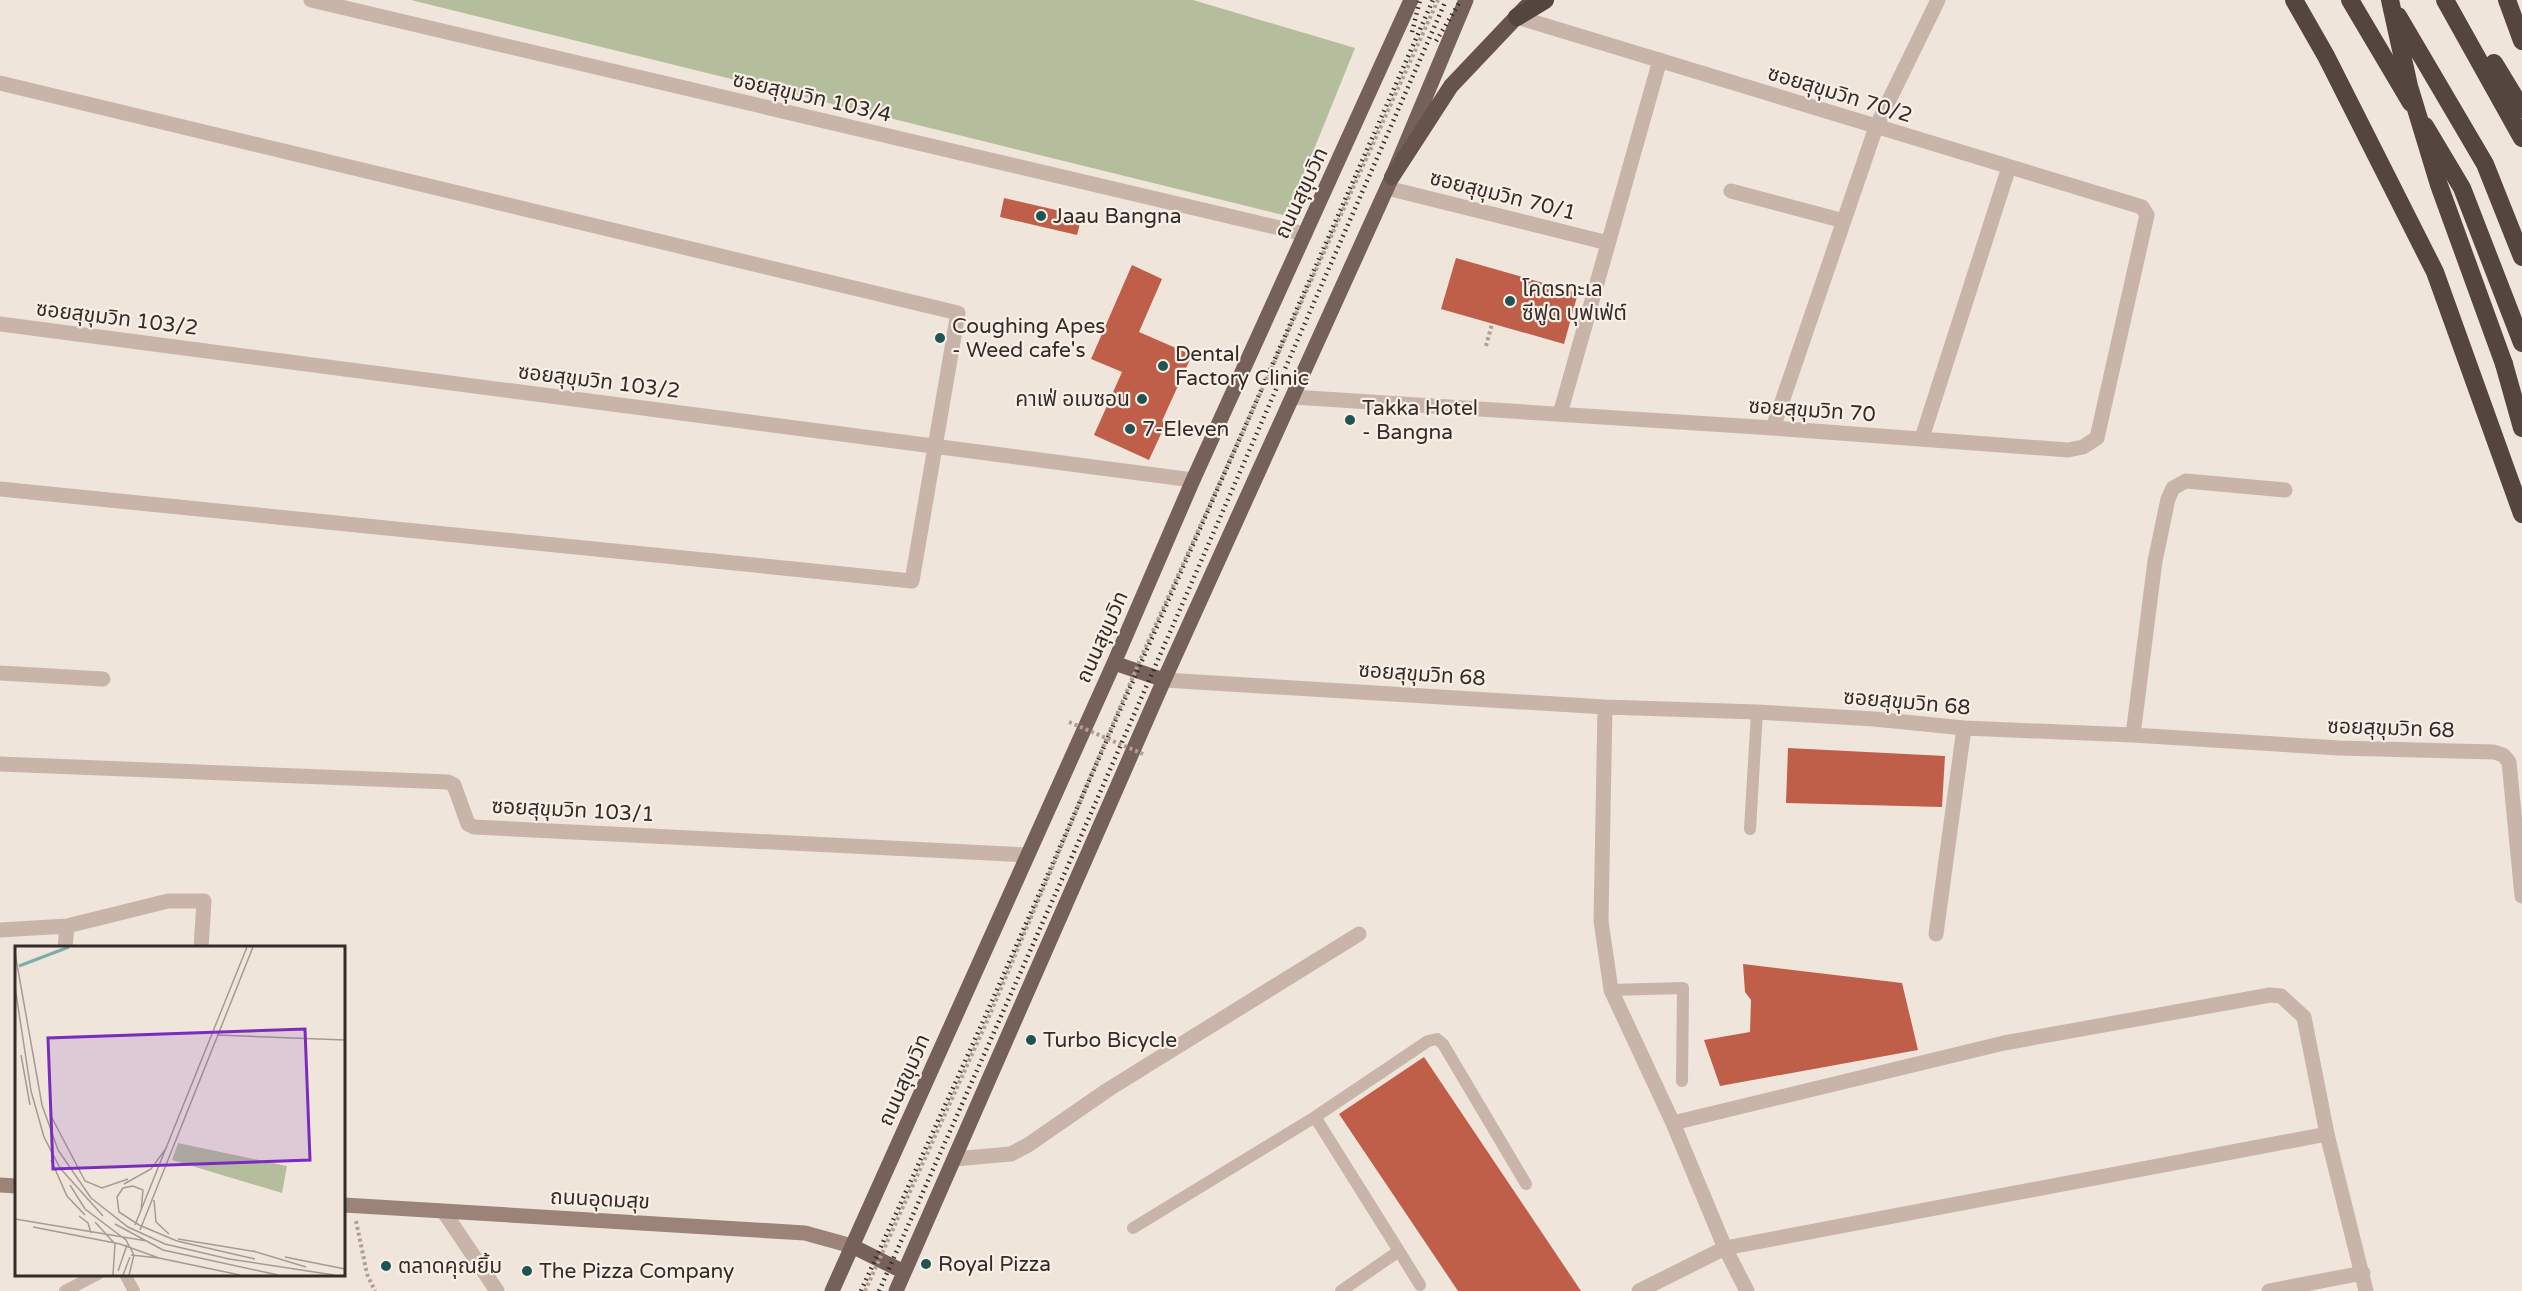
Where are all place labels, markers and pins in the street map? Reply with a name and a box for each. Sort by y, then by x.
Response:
place label: Jaau Bangna [1053,204,1182,229]
marker: Jaau Bangna [1034,209,1048,223]
place label: โคตรทะเล ซีฟูด บุฟเฟ่ต์ [1522,277,1627,326]
marker: โคตรทะเล ซีฟูด บุฟเฟ่ต์ [1503,294,1517,308]
place label: Coughing Apes - Weed cafe's [952,314,1105,363]
marker: Coughing Apes - Weed cafe's [933,331,947,345]
place label: Dental Factory Clinic [1175,342,1309,391]
marker: Dental Factory Clinic [1156,359,1170,373]
place label: คาเฟ่ อเมซอน [1015,387,1130,412]
marker: คาเฟ่ อเมซอน [1135,392,1149,406]
place label: Takka Hotel - Bangna [1362,396,1478,445]
marker: Takka Hotel - Bangna [1343,413,1357,427]
place label: 7-Eleven [1142,417,1229,442]
marker: 7-Eleven [1123,422,1137,436]
place label: Turbo Bicycle [1043,1028,1177,1053]
marker: Turbo Bicycle [1024,1033,1038,1047]
place label: ตลาดคุณยิ้ม [398,1252,502,1279]
place label: Royal Pizza [938,1252,1051,1277]
marker: Royal Pizza [919,1257,933,1271]
marker: ตลาดคุณยิ้ม [379,1259,393,1273]
place label: The Pizza Company [539,1259,734,1284]
marker: The Pizza Company [520,1264,534,1278]

